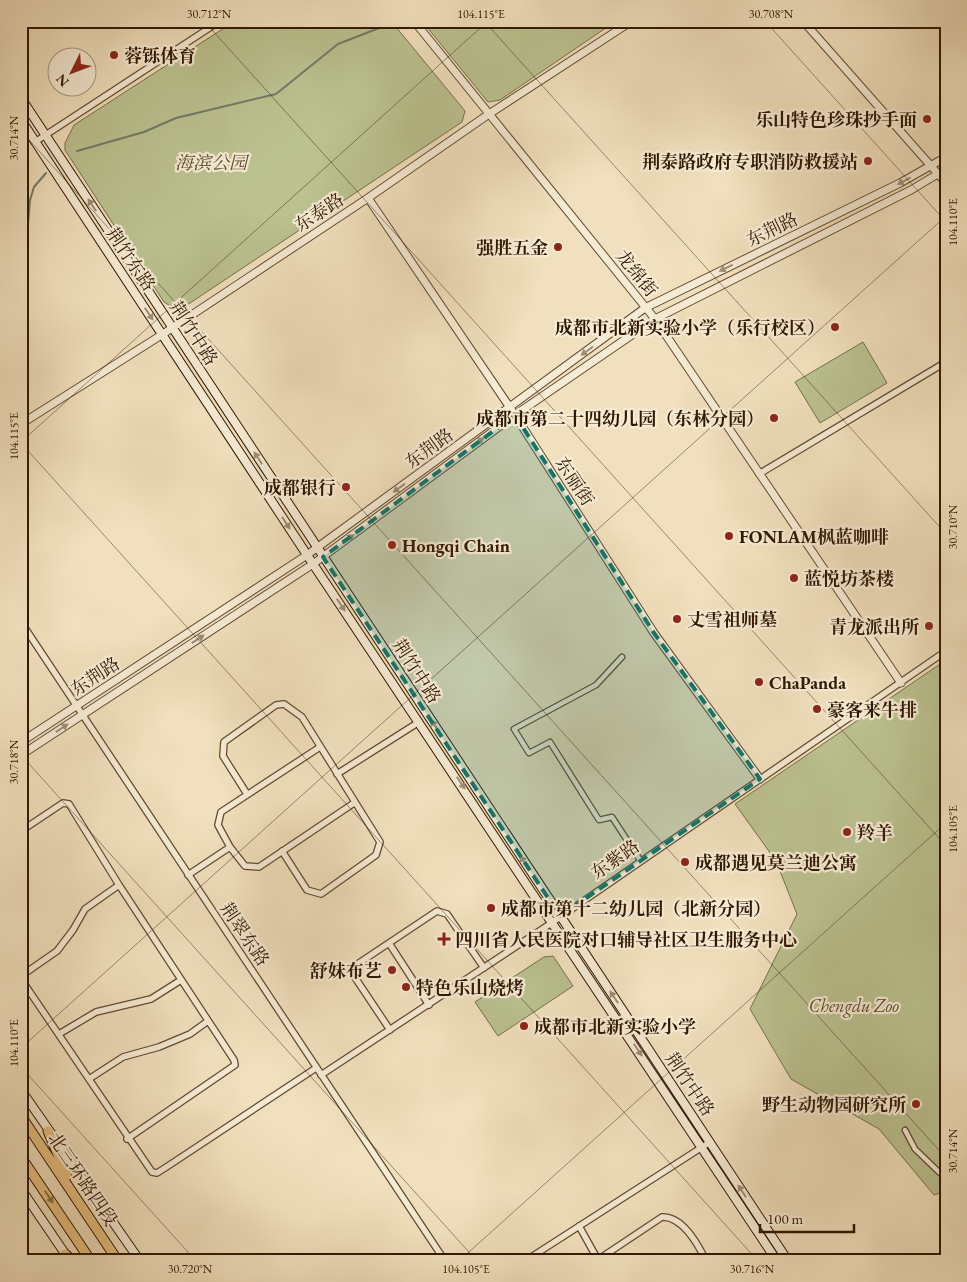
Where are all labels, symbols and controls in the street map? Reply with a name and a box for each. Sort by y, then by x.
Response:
text: 30.712°N [187,6,232,22]
text: 104.115°E [457,6,505,22]
text: 30.708°N [749,6,794,22]
place label: 蓉铄体育 [124,44,196,67]
north arrow [48,48,98,98]
marker: 蓉铄体育 [108,49,120,61]
text: N [51,70,73,91]
place label: 乐山特色珍珠抄手面 [755,108,917,131]
marker: 乐山特色珍珠抄手面 [921,113,933,125]
text: 30.714°N [6,115,22,160]
place label: 荆泰路政府专职消防救援站 [642,150,858,173]
park label: 海滨公园 [175,151,250,174]
marker: 荆泰路政府专职消防救援站 [862,155,874,167]
one-way arrow [896,177,911,185]
street label: 东泰路 [290,188,348,236]
one-way arrow [87,198,97,212]
text: 104.110°E [945,198,961,246]
street label: 东荆路 [743,207,801,251]
street label: 荆竹东路 [101,223,161,295]
place label: 强胜五金 [476,236,548,259]
marker: 强胜五金 [552,241,564,253]
street label: 龙绵街 [611,245,663,301]
one-way arrow [719,264,734,273]
street label: 荆竹中路 [165,297,223,369]
one-way arrow [145,307,154,321]
place label: 成都市北新实验小学（乐行校区） [555,316,825,339]
marker: 成都市北新实验小学（乐行校区） [829,321,841,333]
one-way arrow [580,346,594,356]
place label: 成都市第二十四幼儿园（东林分园） [476,407,764,430]
text: 104.115°E [6,412,22,460]
marker: 成都市第二十四幼儿园（东林分园） [768,412,780,424]
street label: 东荆路 [400,423,458,473]
one-way arrow [471,437,485,447]
one-way arrow [253,451,263,464]
street label: 东丽街 [551,452,599,510]
place label: 成都银行 [264,476,336,499]
marker: 成都银行 [340,481,352,493]
one-way arrow [392,483,406,493]
text: 30.710°N [945,504,961,549]
one-way arrow [282,516,291,530]
place label: FONLAM枫蓝咖啡 [739,525,889,548]
marker: FONLAM枫蓝咖啡 [723,530,735,542]
one-way arrow [341,534,355,544]
place label: Hongqi Chain [402,534,510,557]
marker: Hongqi Chain [386,539,398,551]
place label: 蓝悦坊茶楼 [804,567,894,590]
marker: 蓝悦坊茶楼 [788,572,800,584]
one-way arrow [336,598,345,612]
place label: 丈雪祖师墓 [687,608,777,631]
marker: 丈雪祖师墓 [671,613,683,625]
place label: 青龙派出所 [829,615,920,638]
marker: 青龙派出所 [923,620,935,632]
one-way arrow [191,634,205,644]
street label: 荆竹中路 [388,635,446,707]
street label: 东荆路 [66,652,124,700]
place label: ChaPanda [769,671,846,694]
marker: ChaPanda [753,676,765,688]
place label: 豪客来牛排 [827,698,917,721]
marker: 豪客来牛排 [811,703,823,715]
one-way arrow [430,719,440,733]
one-way arrow [55,723,69,732]
text: 30.718°N [6,739,22,784]
one-way arrow [456,777,465,790]
text: 104.105°E [945,805,961,853]
place label: 羚羊 [857,821,893,844]
marker: 羚羊 [841,826,853,838]
street label: 东紫路 [586,834,644,884]
place label: 成都遇见莫兰迪公寓 [695,851,857,874]
one-way arrow [519,855,529,868]
marker: 成都遇见莫兰迪公寓 [679,856,691,868]
place label: 成都市第十二幼儿园（北新分园） [501,897,771,920]
street label: 荆翠东路 [215,898,275,970]
marker: 成都市第十二幼儿园（北新分园） [485,902,497,914]
place label: 四川省人民医院对口辅导社区卫生服务中心 [455,928,797,951]
marker: 四川省人民医院对口辅导社区卫生服务中心 [437,932,451,946]
place label: 舒妹布艺 [310,959,382,982]
marker: 舒妹布艺 [386,964,398,976]
place label: 特色乐山烧烤 [416,976,524,999]
marker: 特色乐山烧烤 [400,981,412,993]
one-way arrow [609,990,619,1004]
park label: Chengdu Zoo [809,994,899,1018]
place label: 成都市北新实验小学 [534,1015,696,1038]
text: 104.110°E [6,1019,22,1067]
marker: 成都市北新实验小学 [518,1020,530,1032]
one-way arrow [633,1043,642,1057]
street label: 荆竹中路 [660,1048,720,1120]
place label: 野生动物园研究所 [762,1093,907,1116]
marker: 野生动物园研究所 [910,1098,922,1110]
street label: 北三环路四段 [43,1128,123,1230]
text: 30.714°N [945,1128,961,1173]
one-way arrow [737,1184,747,1198]
one-way arrow [44,1191,53,1204]
scale bar [760,1202,853,1234]
text: 100 m [767,1209,804,1228]
text: 30.720°N [168,1261,213,1277]
text: 104.105°E [442,1261,490,1277]
text: 30.716°N [730,1261,775,1277]

